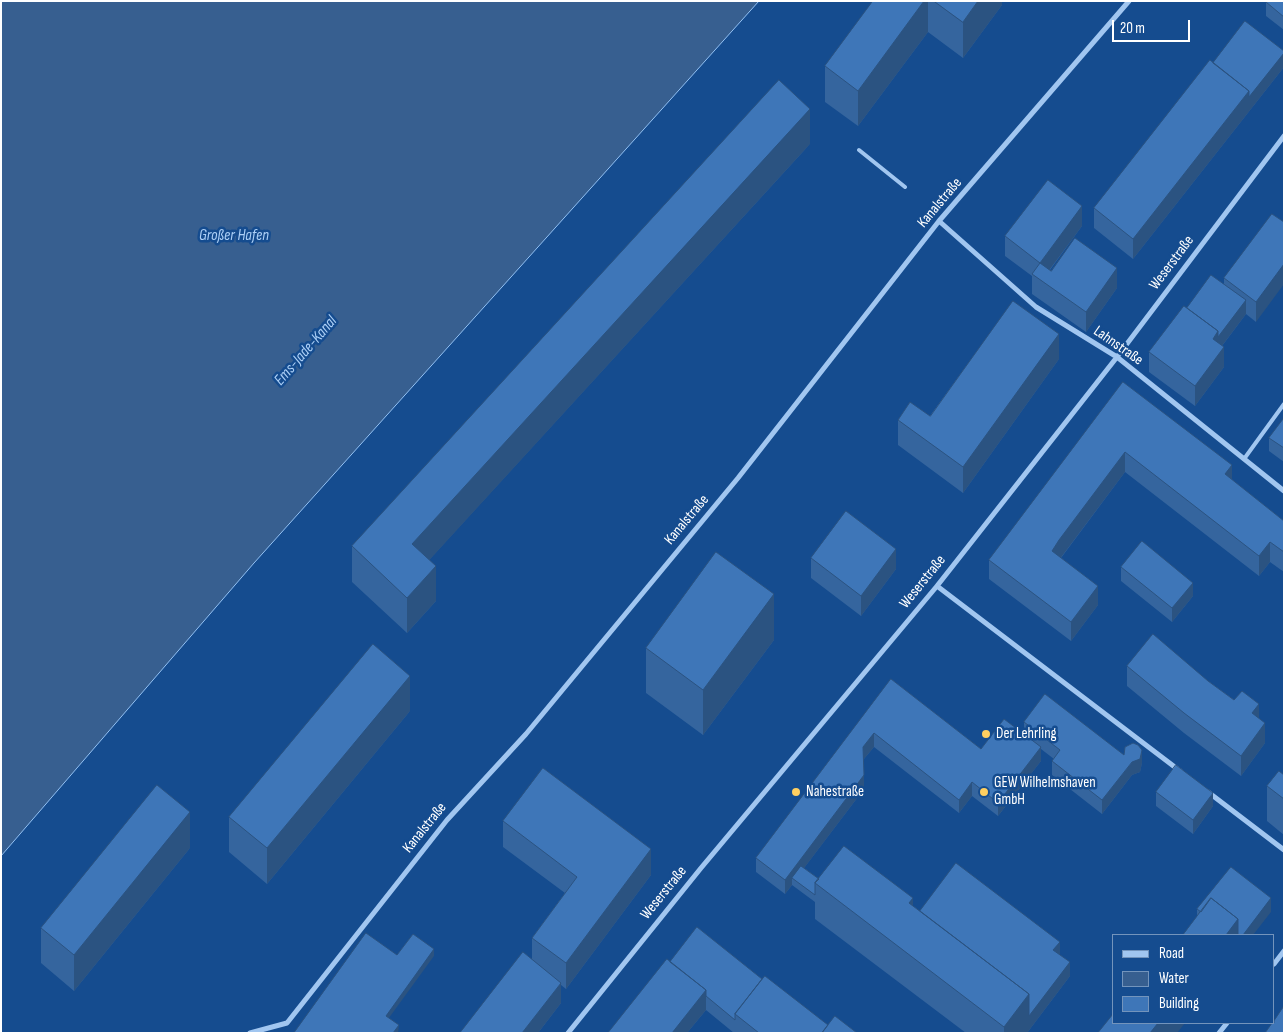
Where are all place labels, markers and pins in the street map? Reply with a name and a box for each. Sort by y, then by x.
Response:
place label: Der Lehrling [996,725,1057,743]
marker: Der Lehrling [980,728,992,740]
place label: GEW Wilhelmshaven GmbH [994,774,1096,809]
place label: Nahestraße [806,783,864,801]
marker: Nahestraße [790,786,802,798]
marker: GEW Wilhelmshaven GmbH [978,786,990,798]

